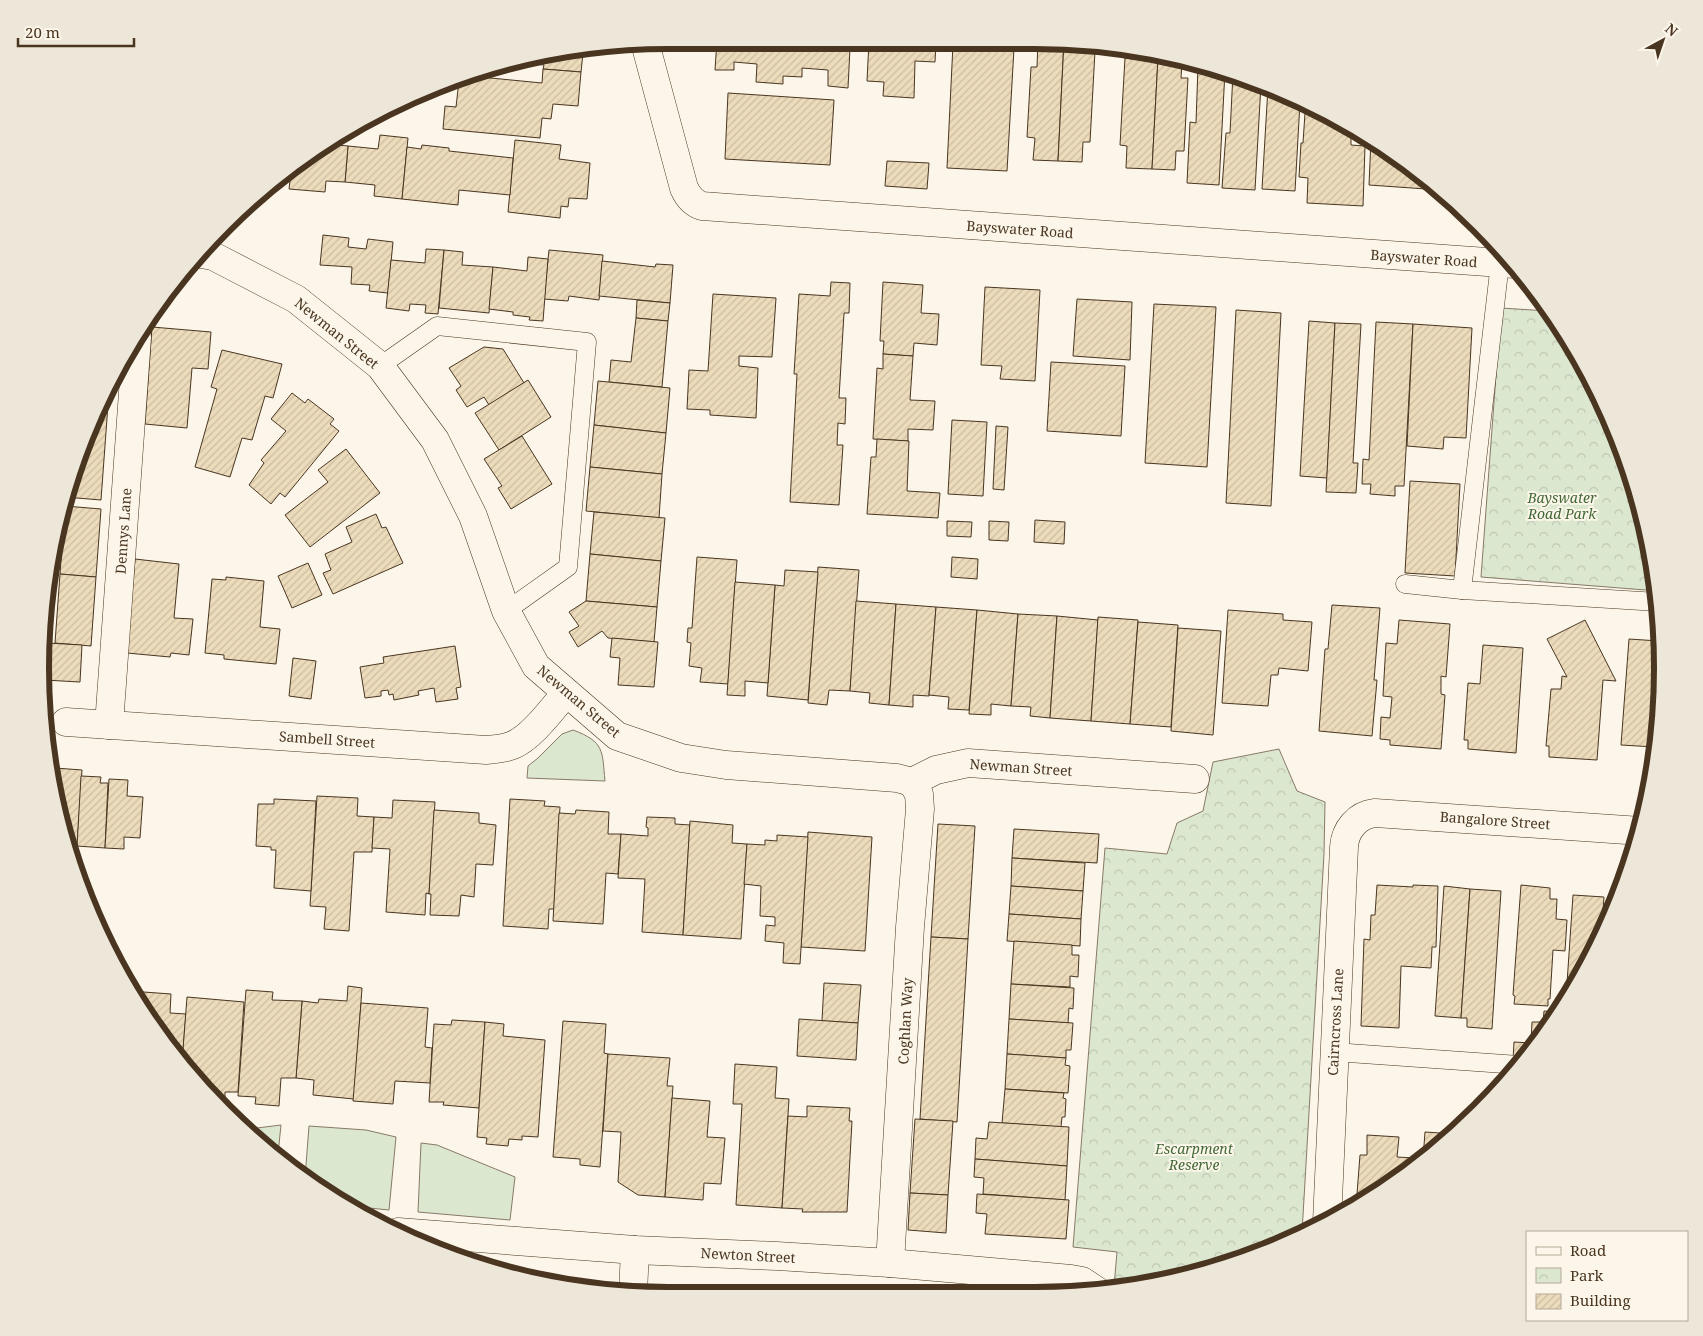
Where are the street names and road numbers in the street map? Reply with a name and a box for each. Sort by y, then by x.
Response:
street label: Bayswater Road [966,216,1075,242]
street label: Bayswater Road [1370,245,1479,271]
street label: Newman Street [291,293,383,373]
street label: Dennys Lane [111,487,135,575]
street label: Newman Street [533,661,625,741]
street label: Sambell Street [278,726,376,752]
street label: Newman Street [969,754,1073,780]
street label: Bangalore Street [1439,807,1551,833]
street label: Cairncross Lane [1323,968,1347,1076]
street label: Coghlan Way [893,977,917,1065]
street label: Newton Street [700,1243,796,1267]

